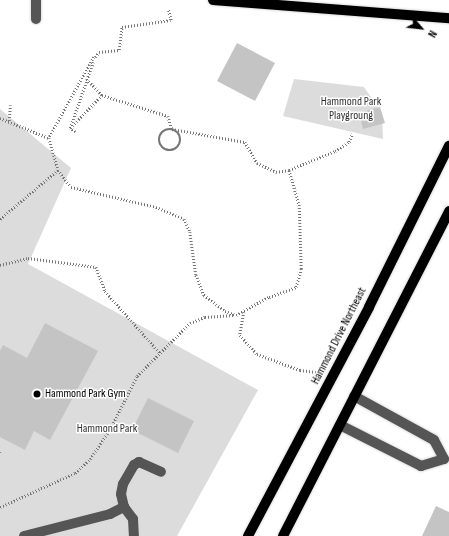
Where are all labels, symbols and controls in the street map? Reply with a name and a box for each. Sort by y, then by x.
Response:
north arrow [401,8,441,48]
text: N [425,28,439,40]
park label: Hammond Park Playgroung [321,95,381,123]
street label: Hammond Drive Northeast [308,285,370,387]
place label: Hammond Park Gym [45,387,126,401]
marker: Hammond Park Gym [32,389,42,399]
park label: Hammond Park [77,422,137,436]

